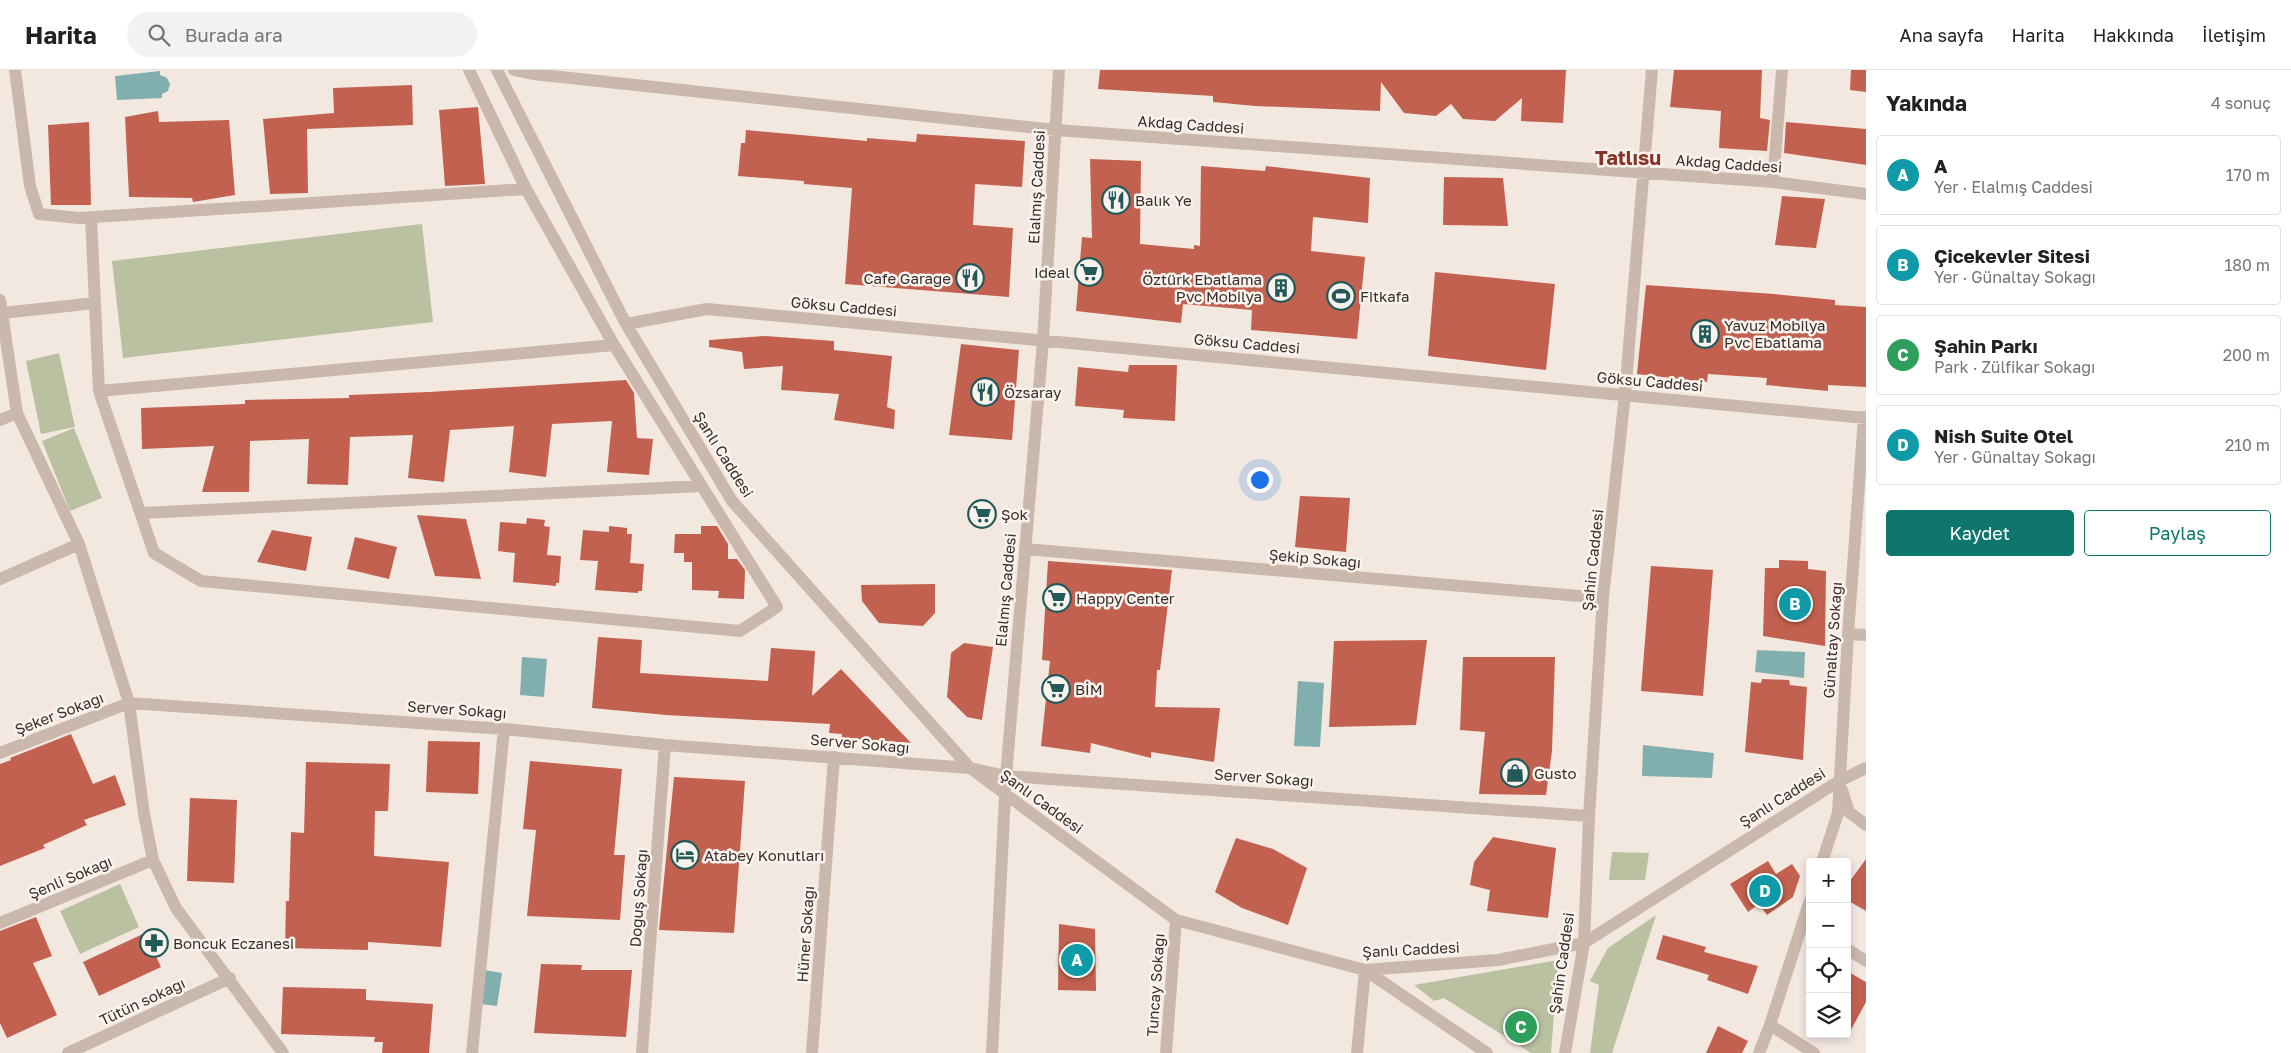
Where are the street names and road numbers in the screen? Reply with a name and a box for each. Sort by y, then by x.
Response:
street label: Akdağ Caddesi [1137,111,1245,137]
street label: Elalmış Caddesi [1024,130,1048,244]
street label: Akdağ Caddesi [1675,150,1783,176]
street label: Göksu Caddesi [790,292,898,320]
street label: Göksu Caddesi [1193,329,1301,357]
street label: Göksu Caddesi [1596,367,1704,395]
street label: Şanlı Caddesi [690,408,758,500]
street label: Şahin Caddesi [1578,508,1606,612]
street label: Elalmış Caddesi [991,532,1019,648]
street label: Şekip Sokağı [1268,545,1362,571]
street label: Günaltay Sokağı [1819,581,1845,699]
street label: Şeker Sokağı [12,688,106,738]
street label: Server Sokağı [407,697,507,721]
street label: Server Sokağı [810,730,910,756]
street label: Şanlı Caddesi [1736,763,1828,831]
street label: Şanlı Caddesi [997,765,1087,837]
street label: Server Sokağı [1214,765,1314,789]
street label: Doğuş Sokağı [626,848,650,948]
street label: Şenli Sokağı [26,851,114,903]
street label: Hüner Sokağı [793,885,817,983]
street label: Şahin Caddesi [1545,911,1577,1015]
street label: Tuncay Sokağı [1142,933,1168,1037]
street label: Şanlı Caddesi [1362,937,1460,961]
street label: Tütün sokağı [96,973,188,1029]

